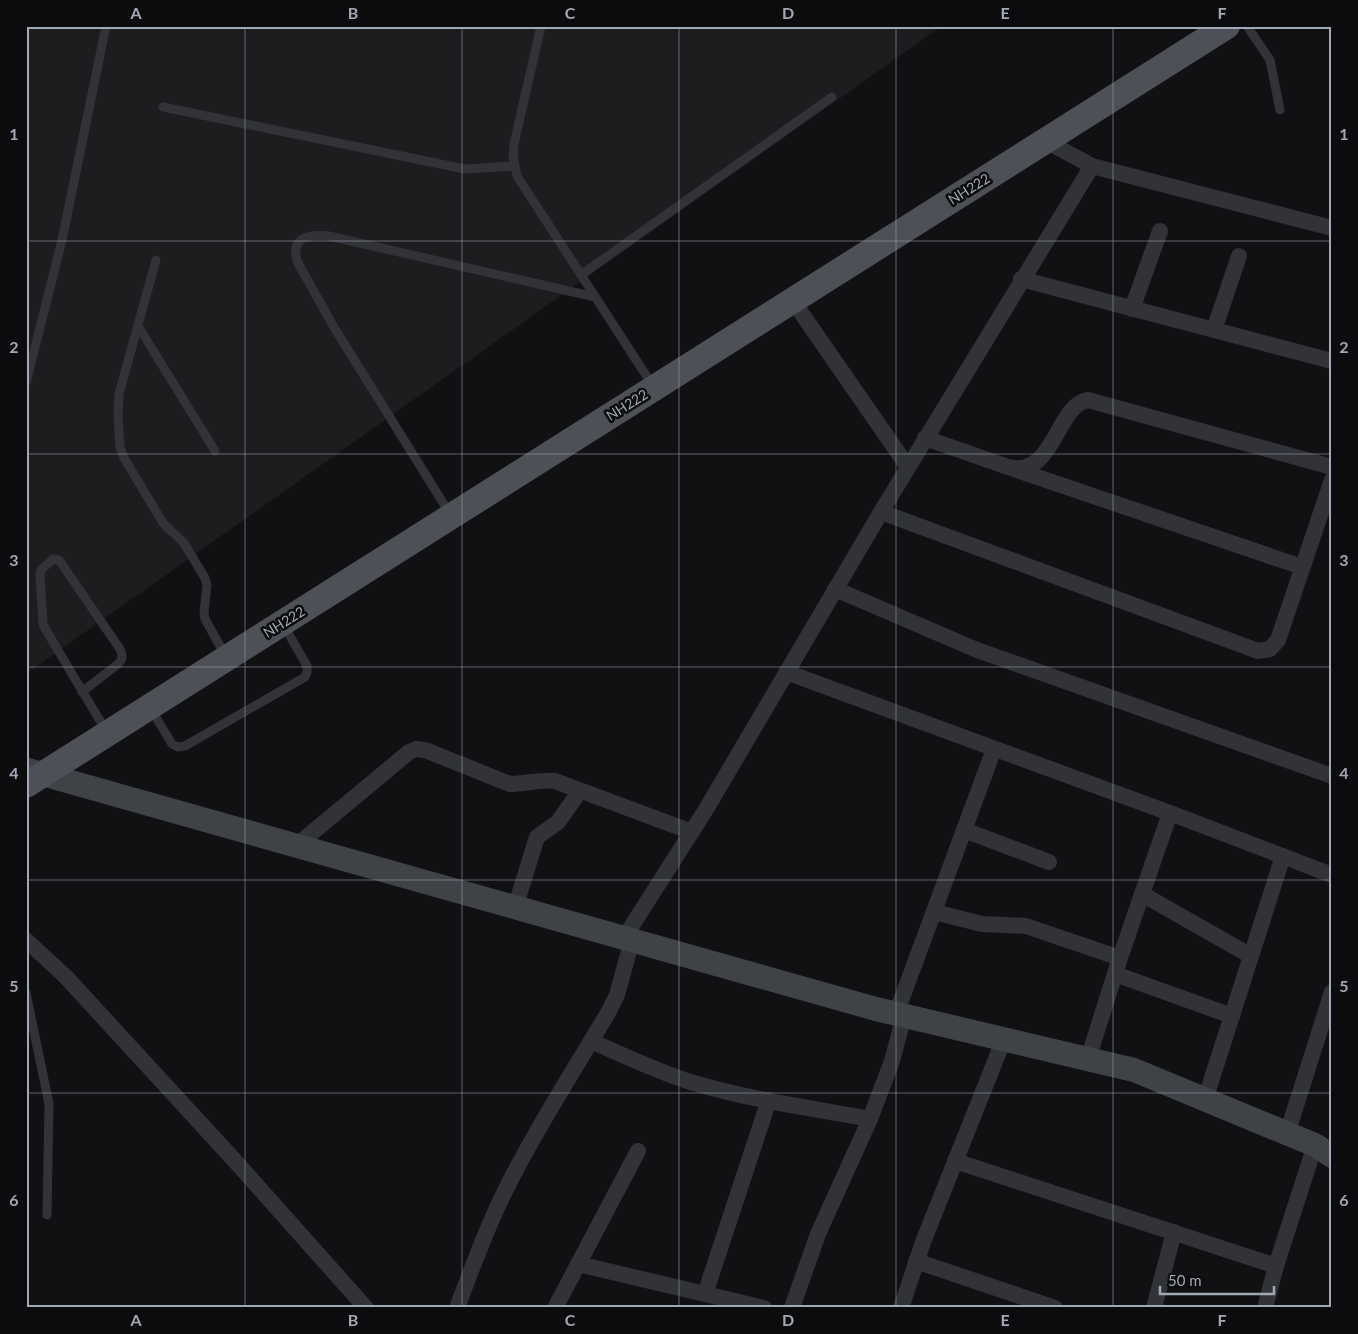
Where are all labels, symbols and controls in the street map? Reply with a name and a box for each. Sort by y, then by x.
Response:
text: A [129,3,142,22]
text: B [348,3,358,22]
text: C [565,3,576,22]
text: D [782,3,794,22]
text: E [1000,3,1010,22]
text: F [1217,3,1227,22]
text: 1 [9,124,19,143]
text: 1 [1339,124,1349,143]
street label: NH222 [945,169,993,208]
text: 2 [9,337,19,356]
text: 2 [1339,337,1349,356]
street label: NH222 [603,385,651,424]
text: 3 [9,550,19,569]
text: 3 [1339,550,1349,569]
street label: NH222 [260,602,308,641]
text: 4 [9,763,19,782]
text: 4 [1339,763,1349,782]
text: 5 [9,976,19,995]
text: 5 [1339,976,1349,995]
text: 6 [9,1190,19,1209]
text: 6 [1339,1190,1349,1209]
scale bar [1160,1264,1274,1296]
text: 50 m [1168,1271,1202,1289]
text: A [129,1310,142,1329]
text: B [348,1310,358,1329]
text: C [565,1310,576,1329]
text: D [782,1310,794,1329]
text: E [1000,1310,1010,1329]
text: F [1217,1310,1227,1329]

